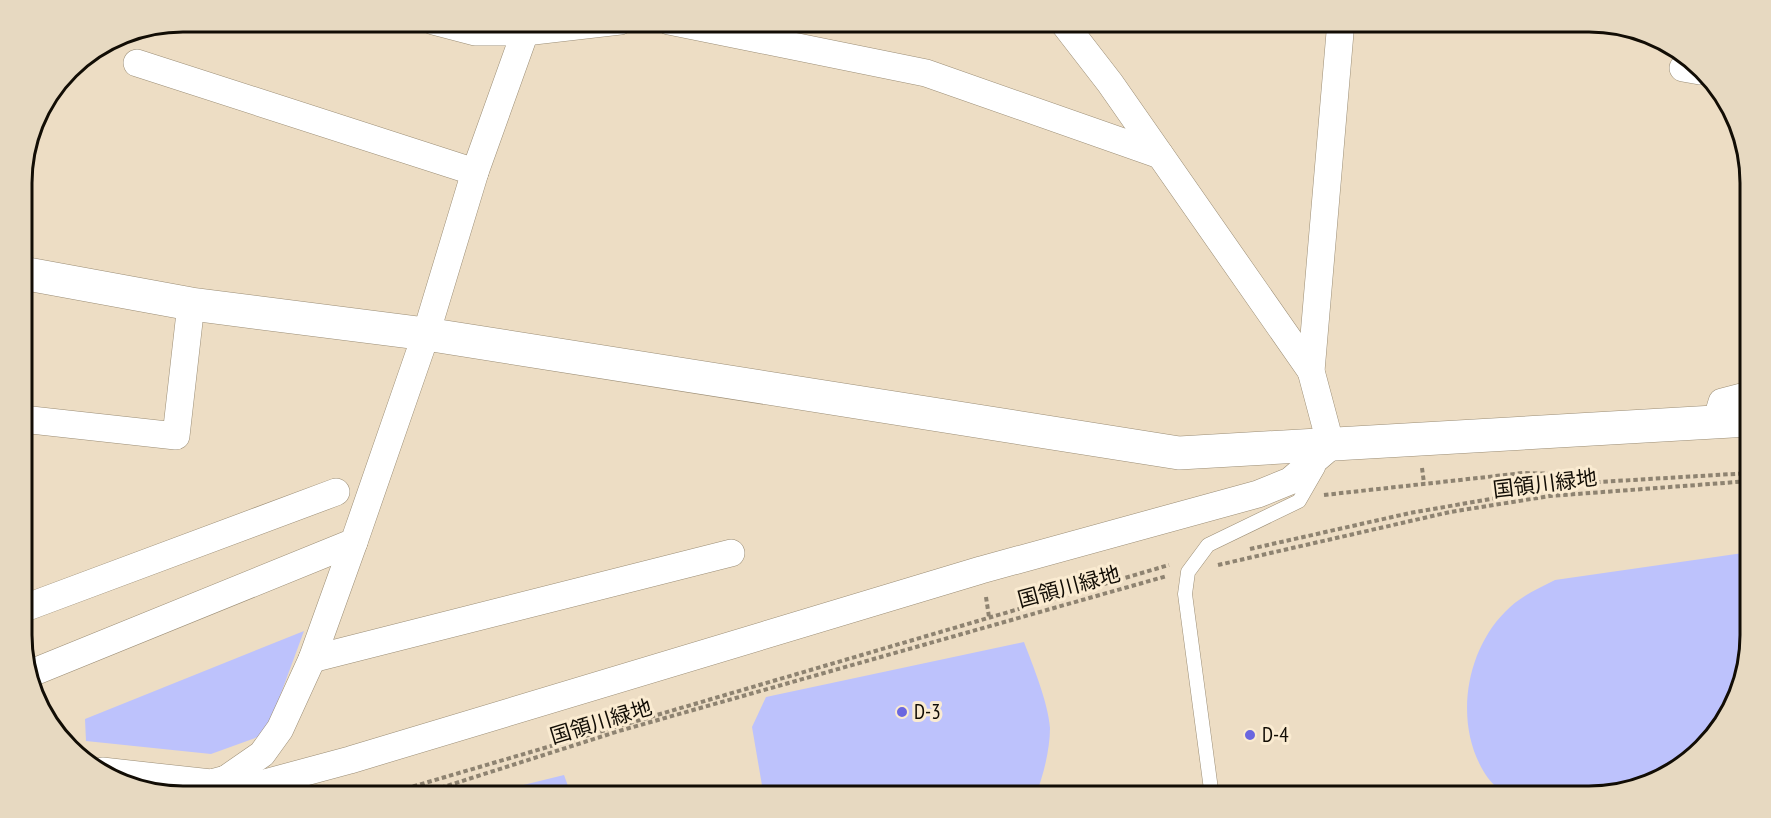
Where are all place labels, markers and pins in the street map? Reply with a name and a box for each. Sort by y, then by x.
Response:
place label: D-3 [914,698,941,725]
marker: D-3 [895,705,909,719]
place label: D-4 [1262,721,1289,748]
marker: D-4 [1243,728,1257,742]

